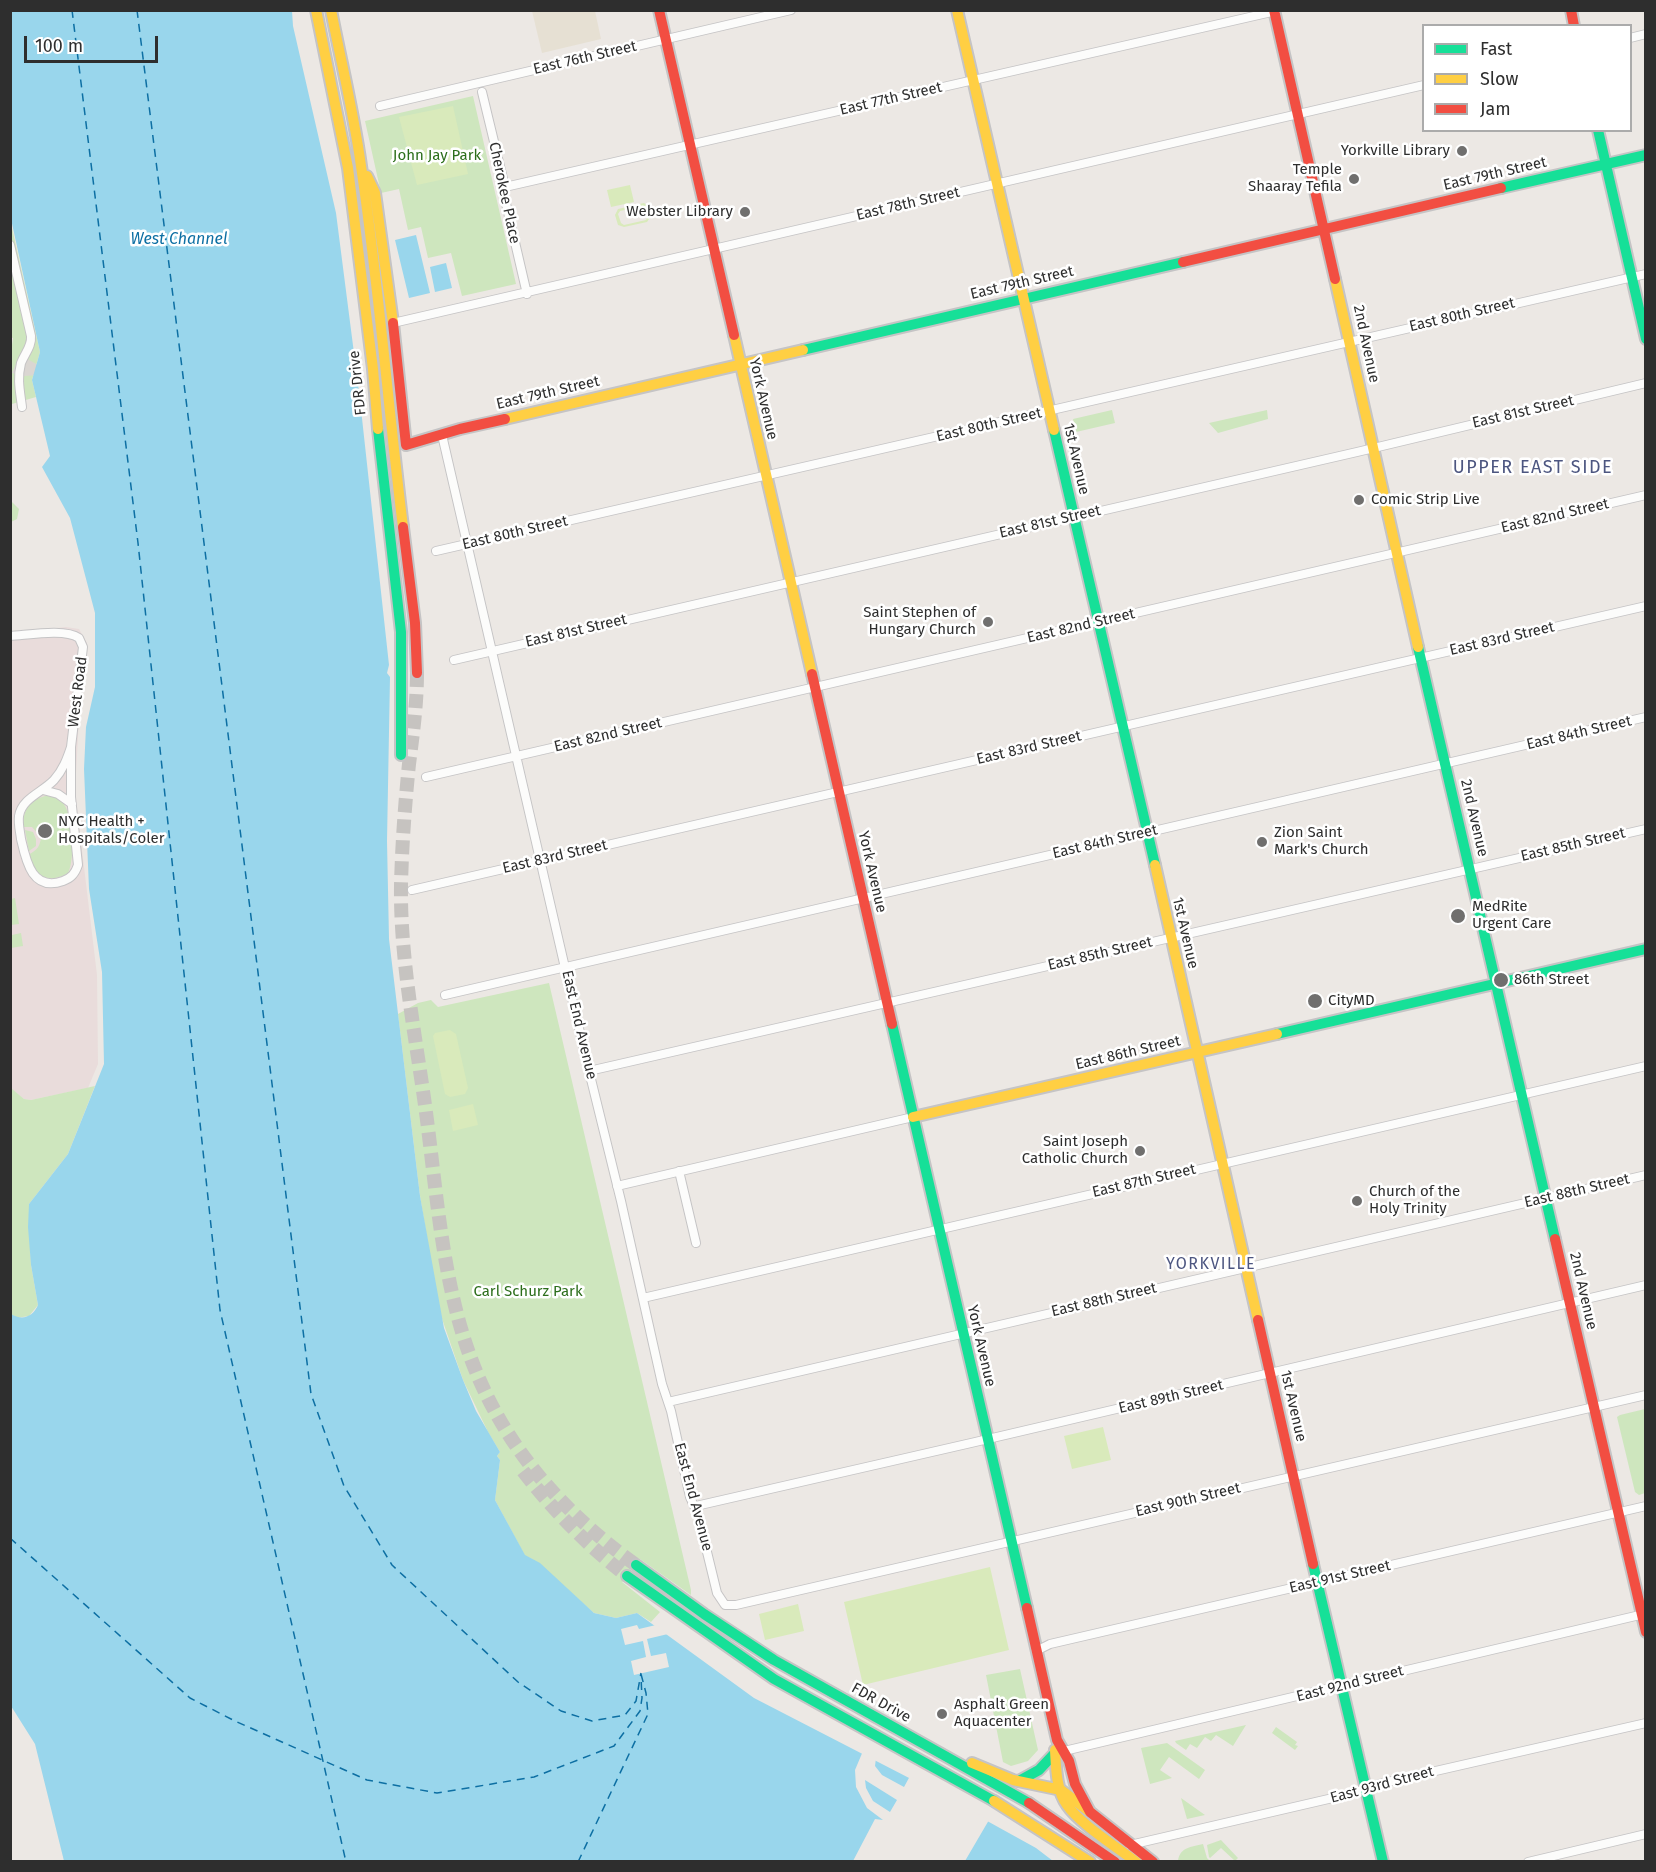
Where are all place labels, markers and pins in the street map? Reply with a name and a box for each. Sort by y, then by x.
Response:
place label: Yorkville Library [1341,142,1450,160]
marker: Yorkville Library [1455,144,1469,158]
place label: Temple Shaaray Tefila [1248,161,1342,196]
marker: Temple Shaaray Tefila [1347,172,1361,186]
place label: Webster Library [626,203,733,221]
marker: Webster Library [738,205,752,219]
place label: Comic Strip Live [1371,491,1480,509]
marker: Comic Strip Live [1352,493,1366,507]
place label: Saint Stephen of Hungary Church [863,604,976,639]
marker: Saint Stephen of Hungary Church [981,615,995,629]
place label: NYC Health + Hospitals/Coler [58,813,164,848]
marker: NYC Health + Hospitals/Coler [36,822,54,840]
place label: Zion Saint Mark's Church [1274,824,1368,859]
marker: Zion Saint Mark's Church [1255,835,1269,849]
place label: MedRite Urgent Care [1472,898,1551,933]
marker: MedRite Urgent Care [1449,907,1467,925]
marker: 86th Street [1492,971,1510,989]
place label: 86th Street [1514,971,1589,989]
marker: CityMD [1306,992,1324,1010]
place label: CityMD [1328,992,1375,1010]
place label: Saint Joseph Catholic Church [1022,1133,1128,1168]
marker: Saint Joseph Catholic Church [1133,1144,1147,1158]
place label: Church of the Holy Trinity [1369,1183,1460,1218]
marker: Church of the Holy Trinity [1350,1194,1364,1208]
place label: Asphalt Green Aquacenter [954,1696,1049,1731]
marker: Asphalt Green Aquacenter [935,1707,949,1721]

